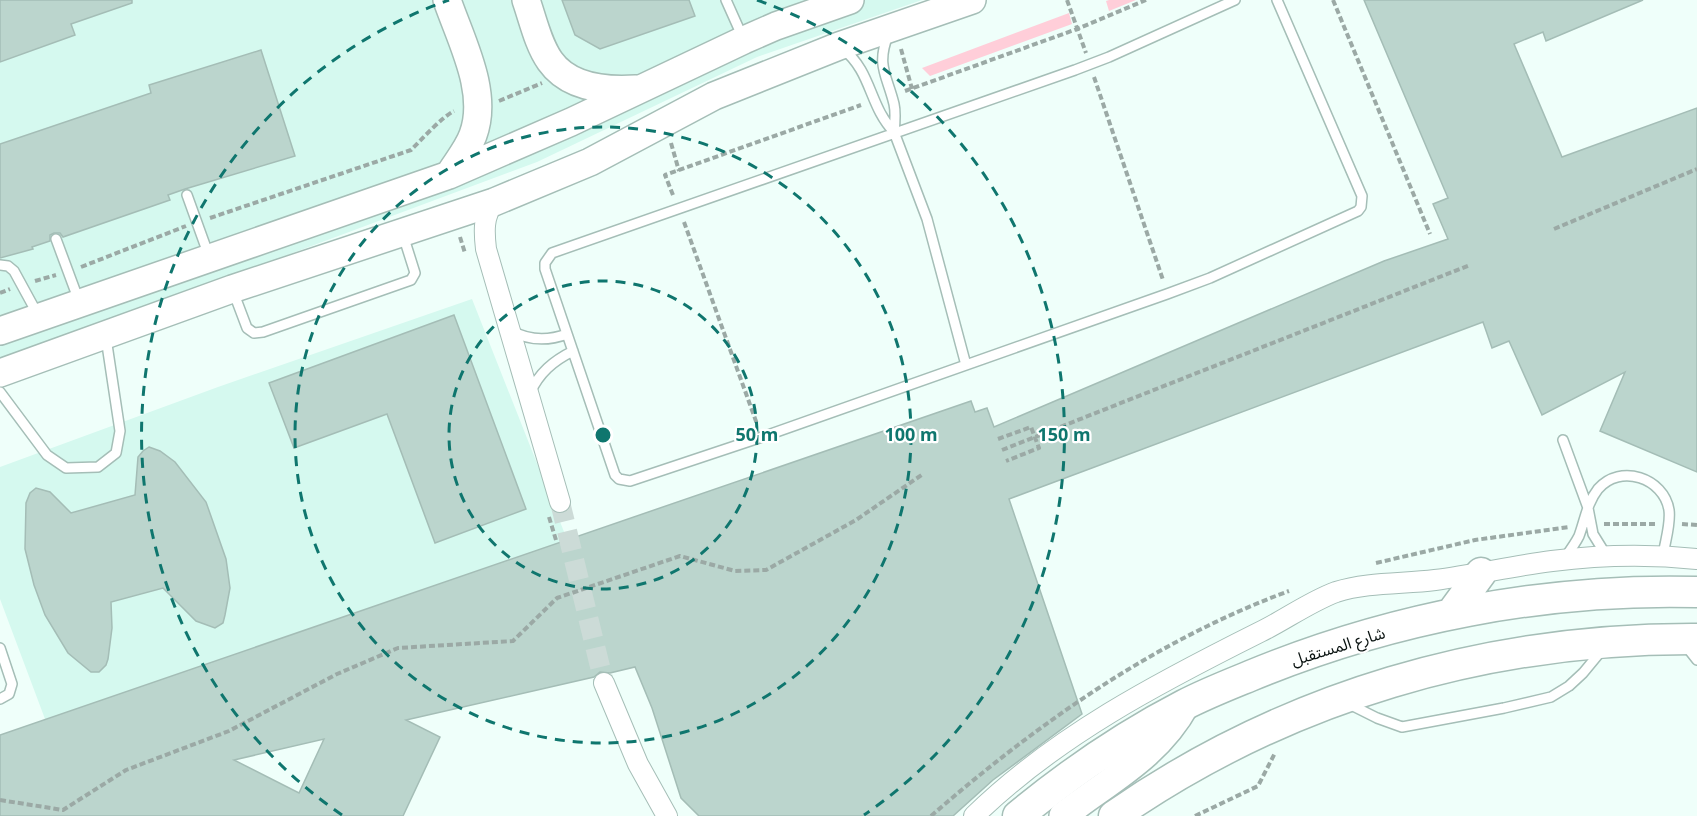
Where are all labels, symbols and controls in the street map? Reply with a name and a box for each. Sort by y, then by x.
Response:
text: 50 m [736,422,778,446]
text: 100 m [884,422,938,446]
text: 150 m [1037,422,1091,446]
centre of rings [593,425,613,445]
street label: شارع المستقبل [1288,621,1388,673]

